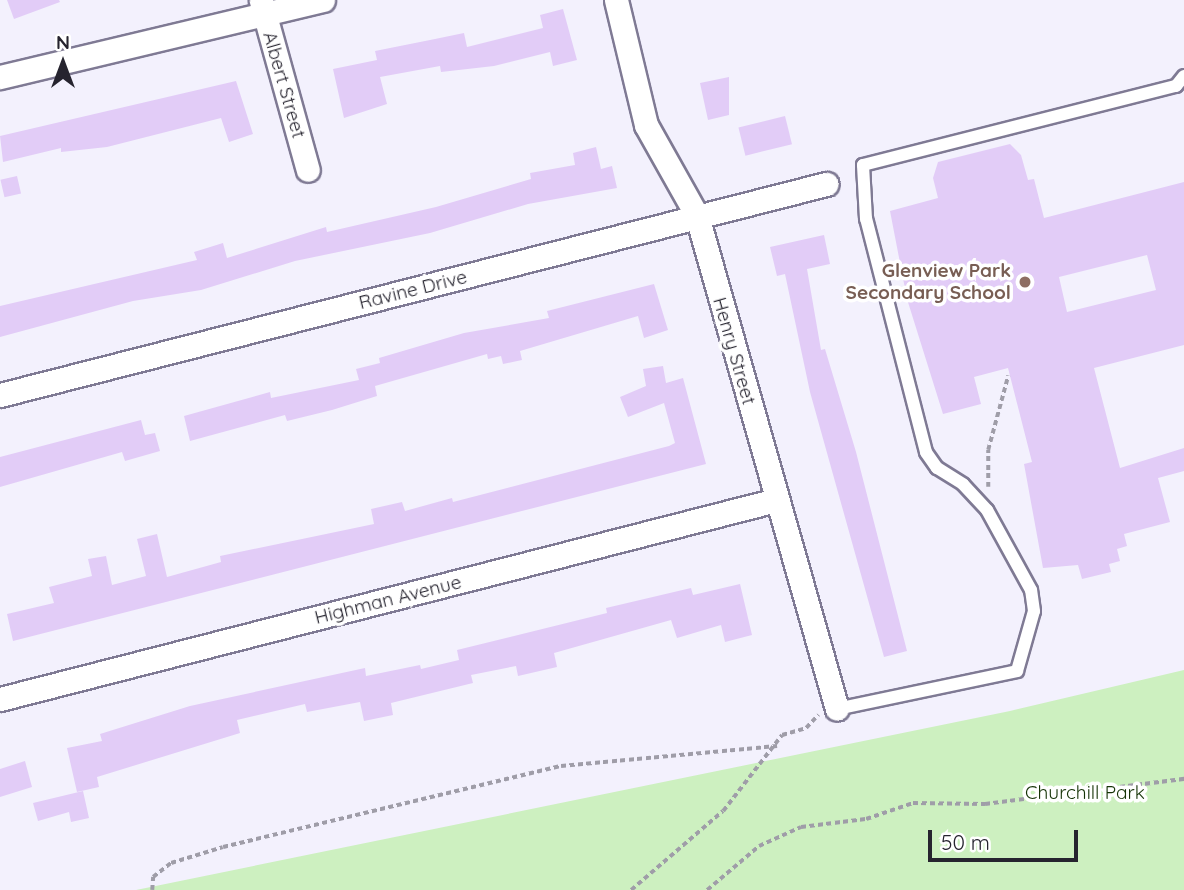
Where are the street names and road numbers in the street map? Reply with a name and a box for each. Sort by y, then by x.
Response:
street label: Albert Street [258,29,310,141]
street label: Ravine Drive [356,266,470,314]
street label: Henry Street [708,295,760,407]
street label: Highman Avenue [312,571,464,629]

